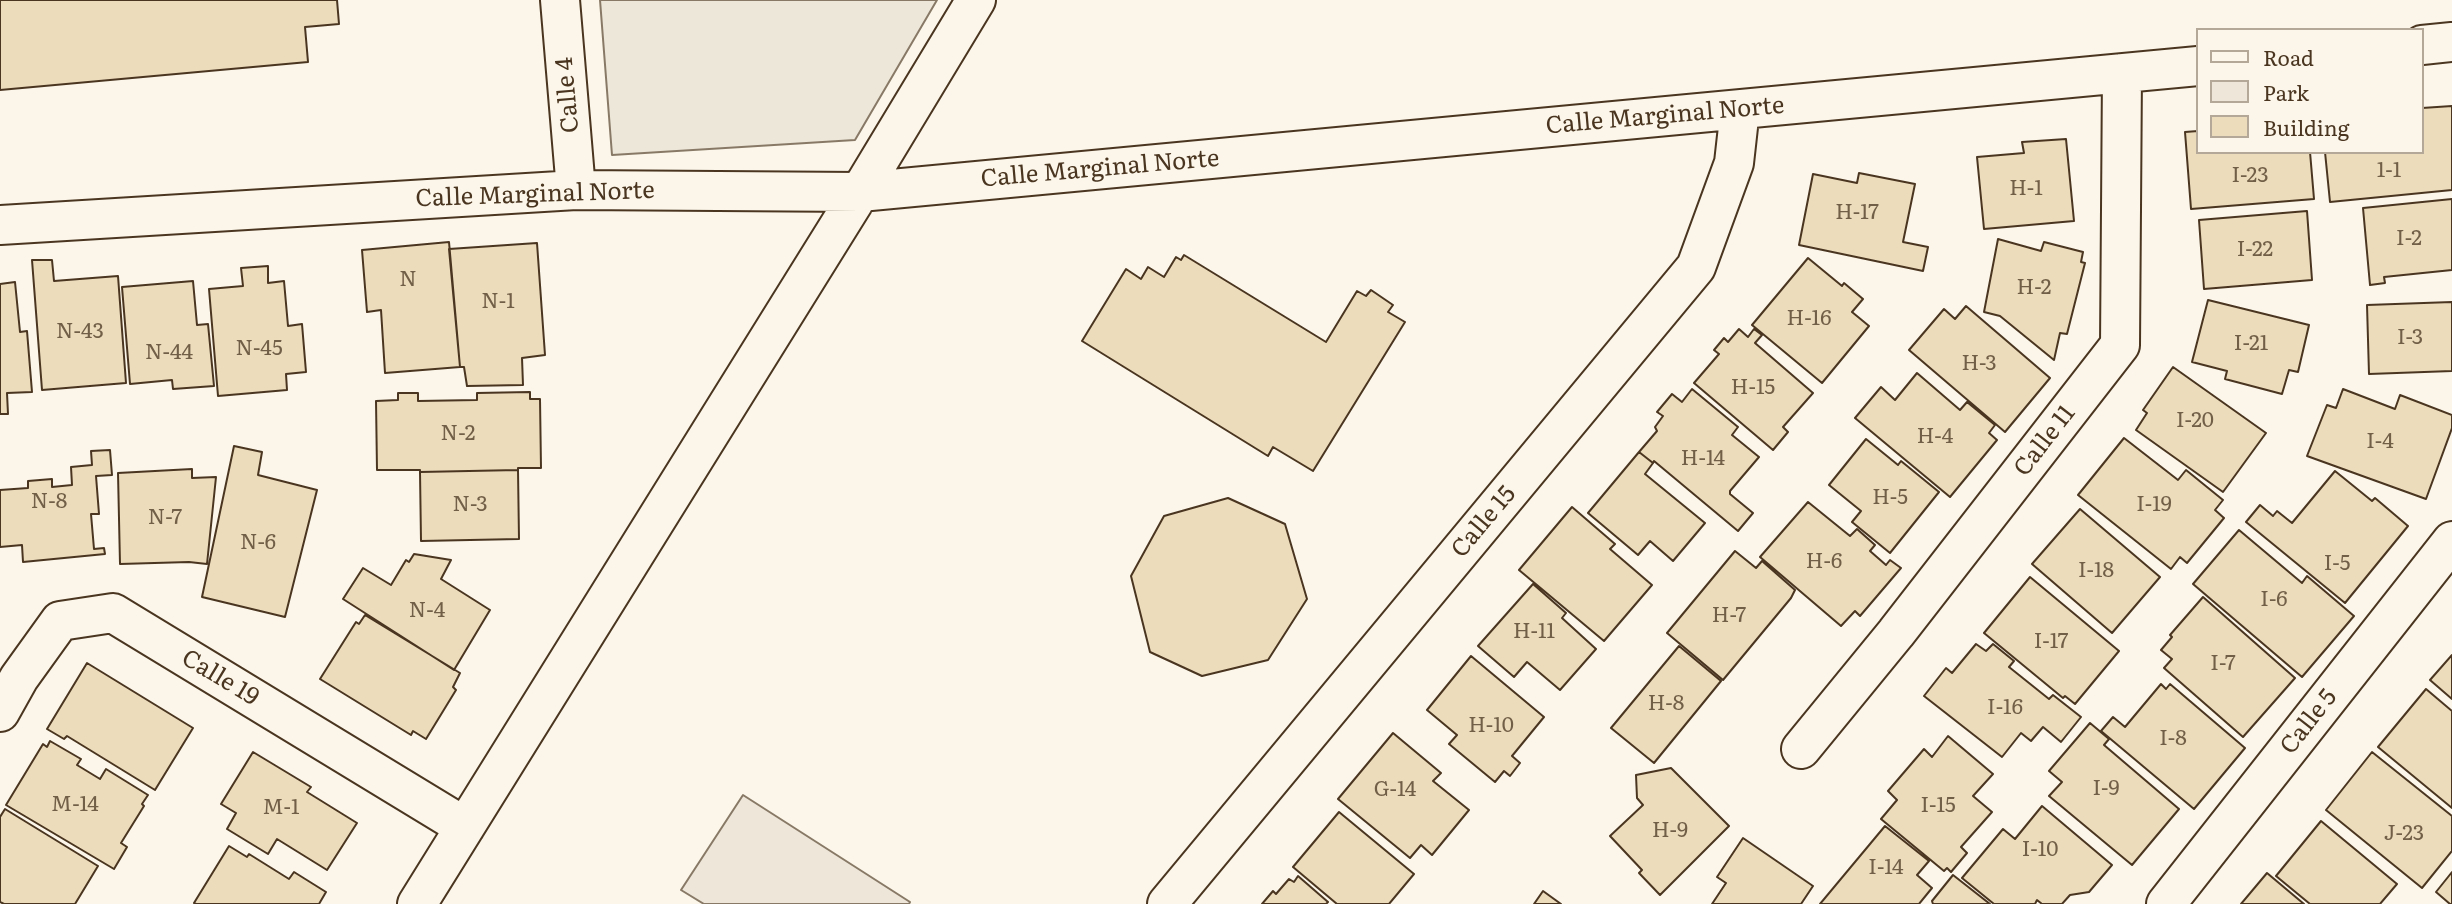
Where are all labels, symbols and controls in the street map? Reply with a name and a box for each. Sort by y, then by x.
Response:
legend [2196,28,2424,154]
text: Road [2263,41,2314,72]
street label: Calle 4 [550,56,586,134]
text: Park [2263,76,2309,107]
street label: Calle Marginal Norte [1545,91,1785,141]
text: Building [2263,111,2349,142]
street label: Calle Marginal Norte [980,144,1220,194]
house number: 1-1 [2377,158,2401,184]
house number: I-23 [2231,163,2269,189]
street label: Calle Marginal Norte [415,176,655,214]
house number: H-1 [2009,176,2043,202]
house number: H-17 [1835,200,1879,226]
house number: I-2 [2396,226,2422,252]
house number: I-22 [2237,237,2273,263]
house number: N [399,267,417,293]
house number: H-2 [2017,275,2051,301]
house number: N-1 [481,289,515,315]
house number: H-16 [1787,306,1831,332]
house number: N-43 [56,319,104,345]
house number: I-3 [2397,325,2423,351]
house number: I-21 [2234,331,2268,357]
house number: N-45 [235,336,283,362]
house number: N-44 [145,340,193,366]
house number: H-3 [1961,351,1997,377]
house number: H-15 [1731,375,1775,401]
street label: Calle 11 [2008,400,2082,482]
house number: I-20 [2176,408,2214,434]
house number: N-2 [441,421,475,447]
house number: H-4 [1917,424,1953,450]
house number: I-4 [2366,429,2394,455]
house number: H-14 [1681,446,1725,472]
street label: Calle 15 [1446,480,1522,564]
house number: H-5 [1872,485,1908,511]
house number: N-8 [31,489,67,515]
house number: N-3 [452,492,488,518]
house number: I-19 [2136,492,2172,518]
house number: N-7 [148,505,182,531]
house number: N-6 [240,530,276,556]
house number: H-6 [1806,549,1842,575]
house number: I-5 [2324,551,2350,577]
house number: I-18 [2078,558,2114,584]
house number: I-6 [2260,587,2288,613]
house number: N-4 [409,598,445,624]
house number: H-7 [1712,603,1746,629]
house number: H-11 [1513,619,1555,645]
house number: I-17 [2034,629,2068,655]
street label: Calle 19 [176,644,264,712]
house number: I-7 [2210,651,2236,677]
street label: Calle 5 [2275,684,2343,760]
house number: H-8 [1648,691,1684,717]
house number: I-16 [1987,695,2023,721]
house number: H-10 [1468,713,1514,739]
house number: I-8 [2159,726,2187,752]
house number: I-9 [2092,776,2120,802]
house number: G-14 [1374,777,1416,803]
house number: M-14 [51,792,99,818]
house number: I-15 [1920,793,1956,819]
house number: M-1 [262,795,300,821]
house number: H-9 [1652,818,1688,844]
house number: J-23 [2384,821,2424,847]
house number: I-10 [2022,837,2058,863]
house number: I-14 [1868,855,1904,881]

